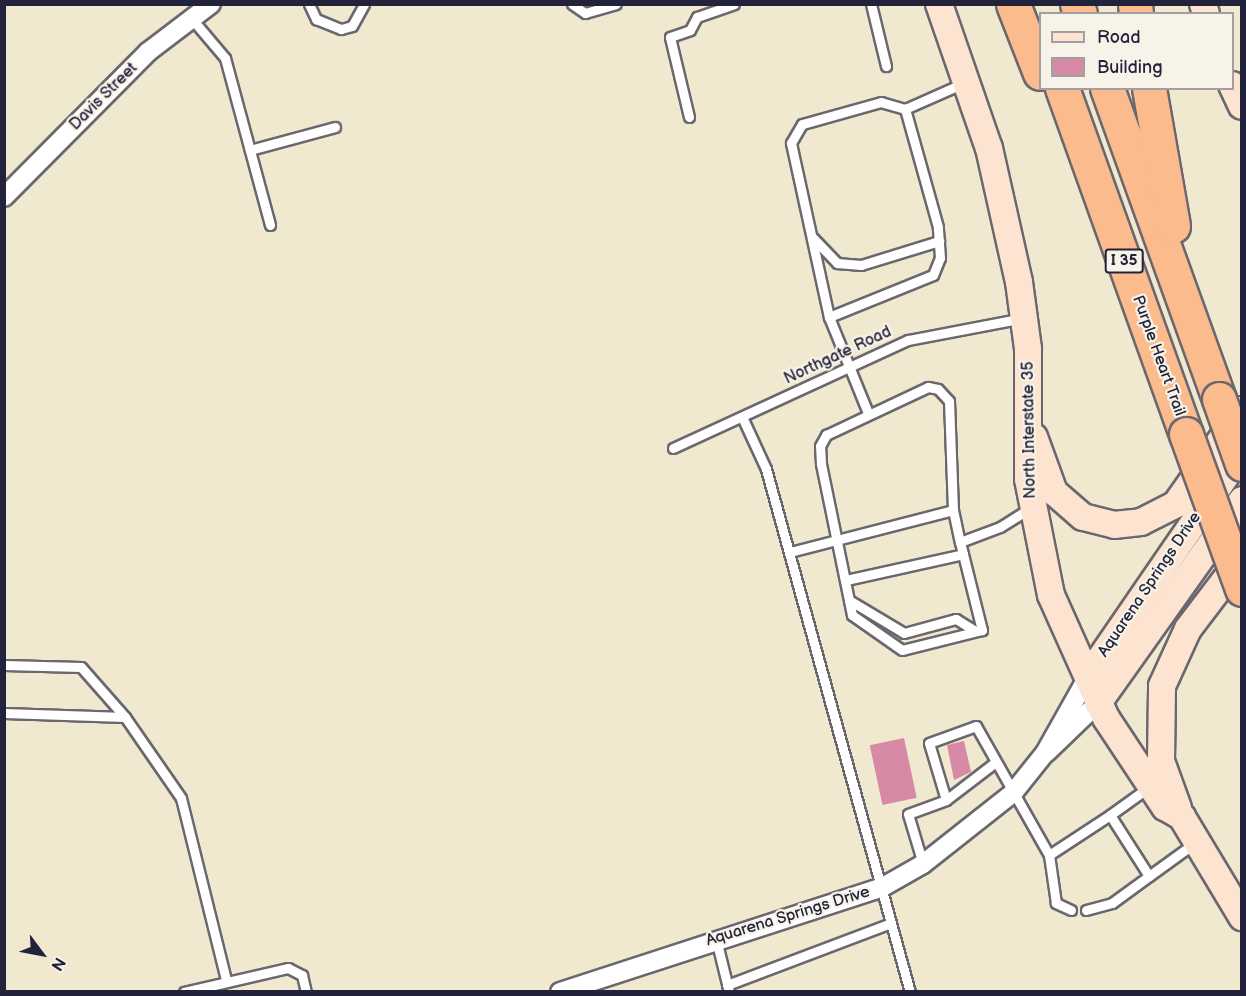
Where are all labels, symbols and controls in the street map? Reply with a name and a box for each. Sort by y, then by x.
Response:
legend [1039,12,1234,90]
text: Road [1097,27,1141,48]
text: Building [1097,57,1163,78]
street label: Davis Street [66,59,142,135]
road number: I 35 [1104,249,1144,273]
street label: Purple Heart Trail [1127,293,1189,419]
street label: Northgate Road [781,323,895,389]
street label: North Interstate 35 [1019,361,1041,499]
street label: Aquarena Springs Drive [1094,509,1206,661]
street label: Aquarena Springs Drive [704,883,872,951]
north arrow [12,924,72,984]
text: N [46,954,69,974]

